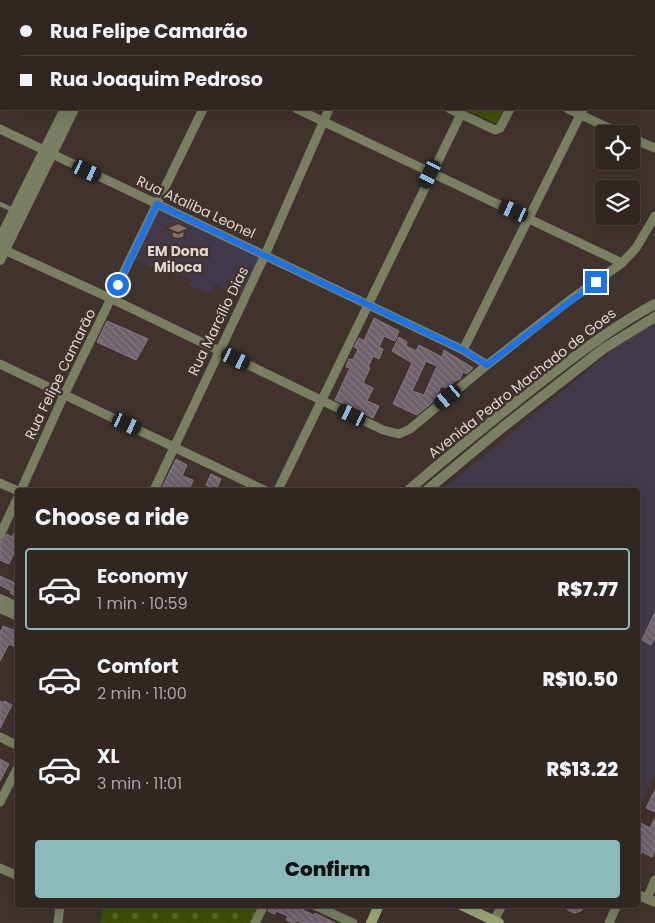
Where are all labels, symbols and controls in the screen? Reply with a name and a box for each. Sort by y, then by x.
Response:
text: Rua Felipe Camarão [50,18,248,45]
text: Rua Joaquim Pedroso [50,66,263,93]
map controls [595,125,640,225]
button: locate [595,125,640,170]
car [416,157,443,191]
car [70,158,103,184]
street label: Rua Ataliba Leonel [133,171,259,243]
button: layers [595,180,640,225]
car [497,198,530,224]
school or university icon: EM Dona Miloca [168,221,188,241]
place label: EM Dona Miloca [147,241,209,277]
street label: Rua Marcílio Dias [183,263,253,379]
route end [585,271,607,293]
route start [107,274,129,296]
street label: Avenida Pedro Machado de Goes [424,303,620,463]
street label: Rua Felipe Camarão [20,305,100,443]
car [219,346,252,372]
car [431,382,464,412]
car [335,402,368,428]
car [110,411,143,437]
text: Choose a ride [35,502,189,533]
text: Economy [97,563,188,590]
icon: car [37,567,82,612]
text: R$7.77 [557,576,618,603]
text: 1 min · 10:59 [97,592,188,615]
text: Comfort [97,653,179,680]
icon: car [37,657,82,702]
text: R$10.50 [542,666,618,693]
text: 2 min · 11:00 [97,682,187,705]
text: XL [97,743,120,770]
icon: car [37,747,82,792]
text: R$13.22 [547,756,618,783]
text: 3 min · 11:01 [97,772,182,795]
button: Confirm [35,840,620,898]

